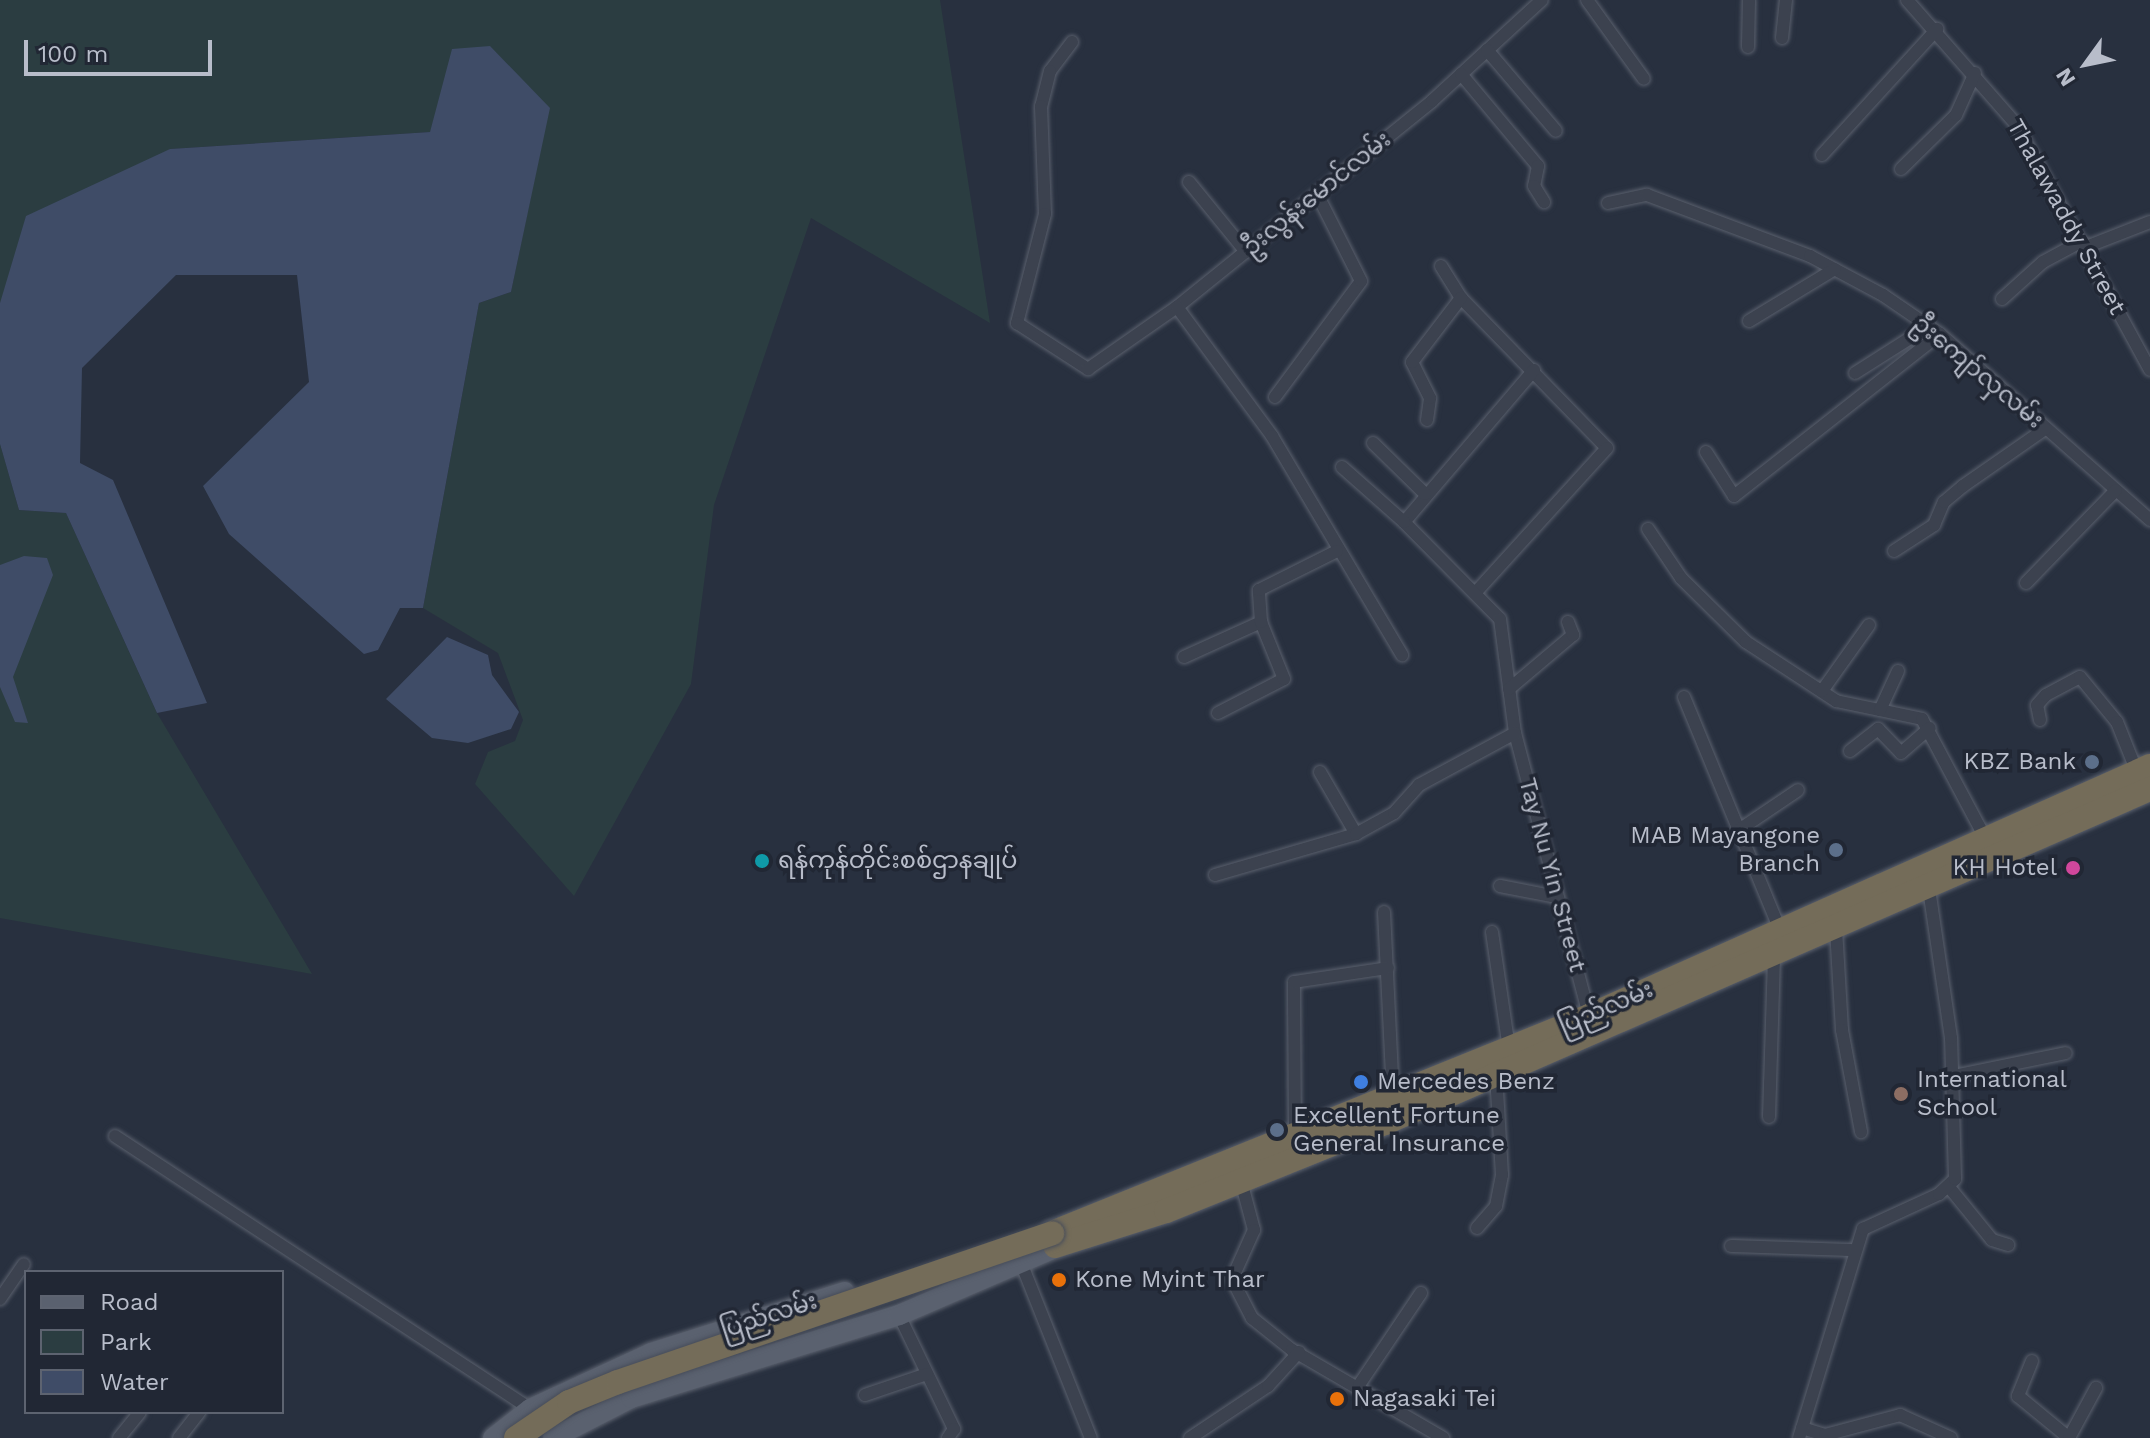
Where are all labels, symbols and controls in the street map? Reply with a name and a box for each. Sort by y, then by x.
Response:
scale bar [28,24,216,74]
north arrow [2046,24,2126,104]
text: 100 m [38,40,108,68]
text: N [2051,64,2080,91]
street label: Thalawaddy Street [2000,114,2132,320]
street label: ဦးလွန်းမောင်လမ်း [1237,125,1397,263]
street label: ဦးကျော်လှလမ်း [1907,309,2049,435]
place label: KBZ Bank [1964,748,2076,776]
marker: KBZ Bank [2083,753,2101,771]
street label: Tay Nu Yin Street [1512,774,1592,976]
place label: MAB Mayangone Branch [1630,822,1820,878]
marker: MAB Mayangone Branch [1827,841,1845,859]
place label: ရန်ကုန်တိုင်းစစ်ဌာနချုပ် [778,847,1017,875]
marker: ရန်ကုန်တိုင်းစစ်ဌာနချုပ် [753,852,771,870]
place label: KH Hotel [1953,854,2057,882]
marker: KH Hotel [2064,859,2082,877]
street label: ပြည်လမ်း [1554,975,1658,1041]
place label: International School [1917,1066,2067,1122]
place label: Mercedes Benz [1377,1068,1555,1096]
marker: Mercedes Benz [1352,1073,1370,1091]
marker: International School [1892,1085,1910,1103]
place label: Excellent Fortune General Insurance [1293,1102,1506,1158]
marker: Excellent Fortune General Insurance [1268,1121,1286,1139]
place label: Kone Myint Thar [1075,1266,1265,1294]
legend [24,1270,284,1414]
marker: Kone Myint Thar [1050,1271,1068,1289]
street label: ပြည်လမ်း [717,1287,821,1345]
text: Road [100,1288,159,1316]
text: Park [100,1328,152,1356]
text: Water [100,1368,169,1396]
place label: Nagasaki Tei [1353,1385,1497,1413]
marker: Nagasaki Tei [1328,1390,1346,1408]

